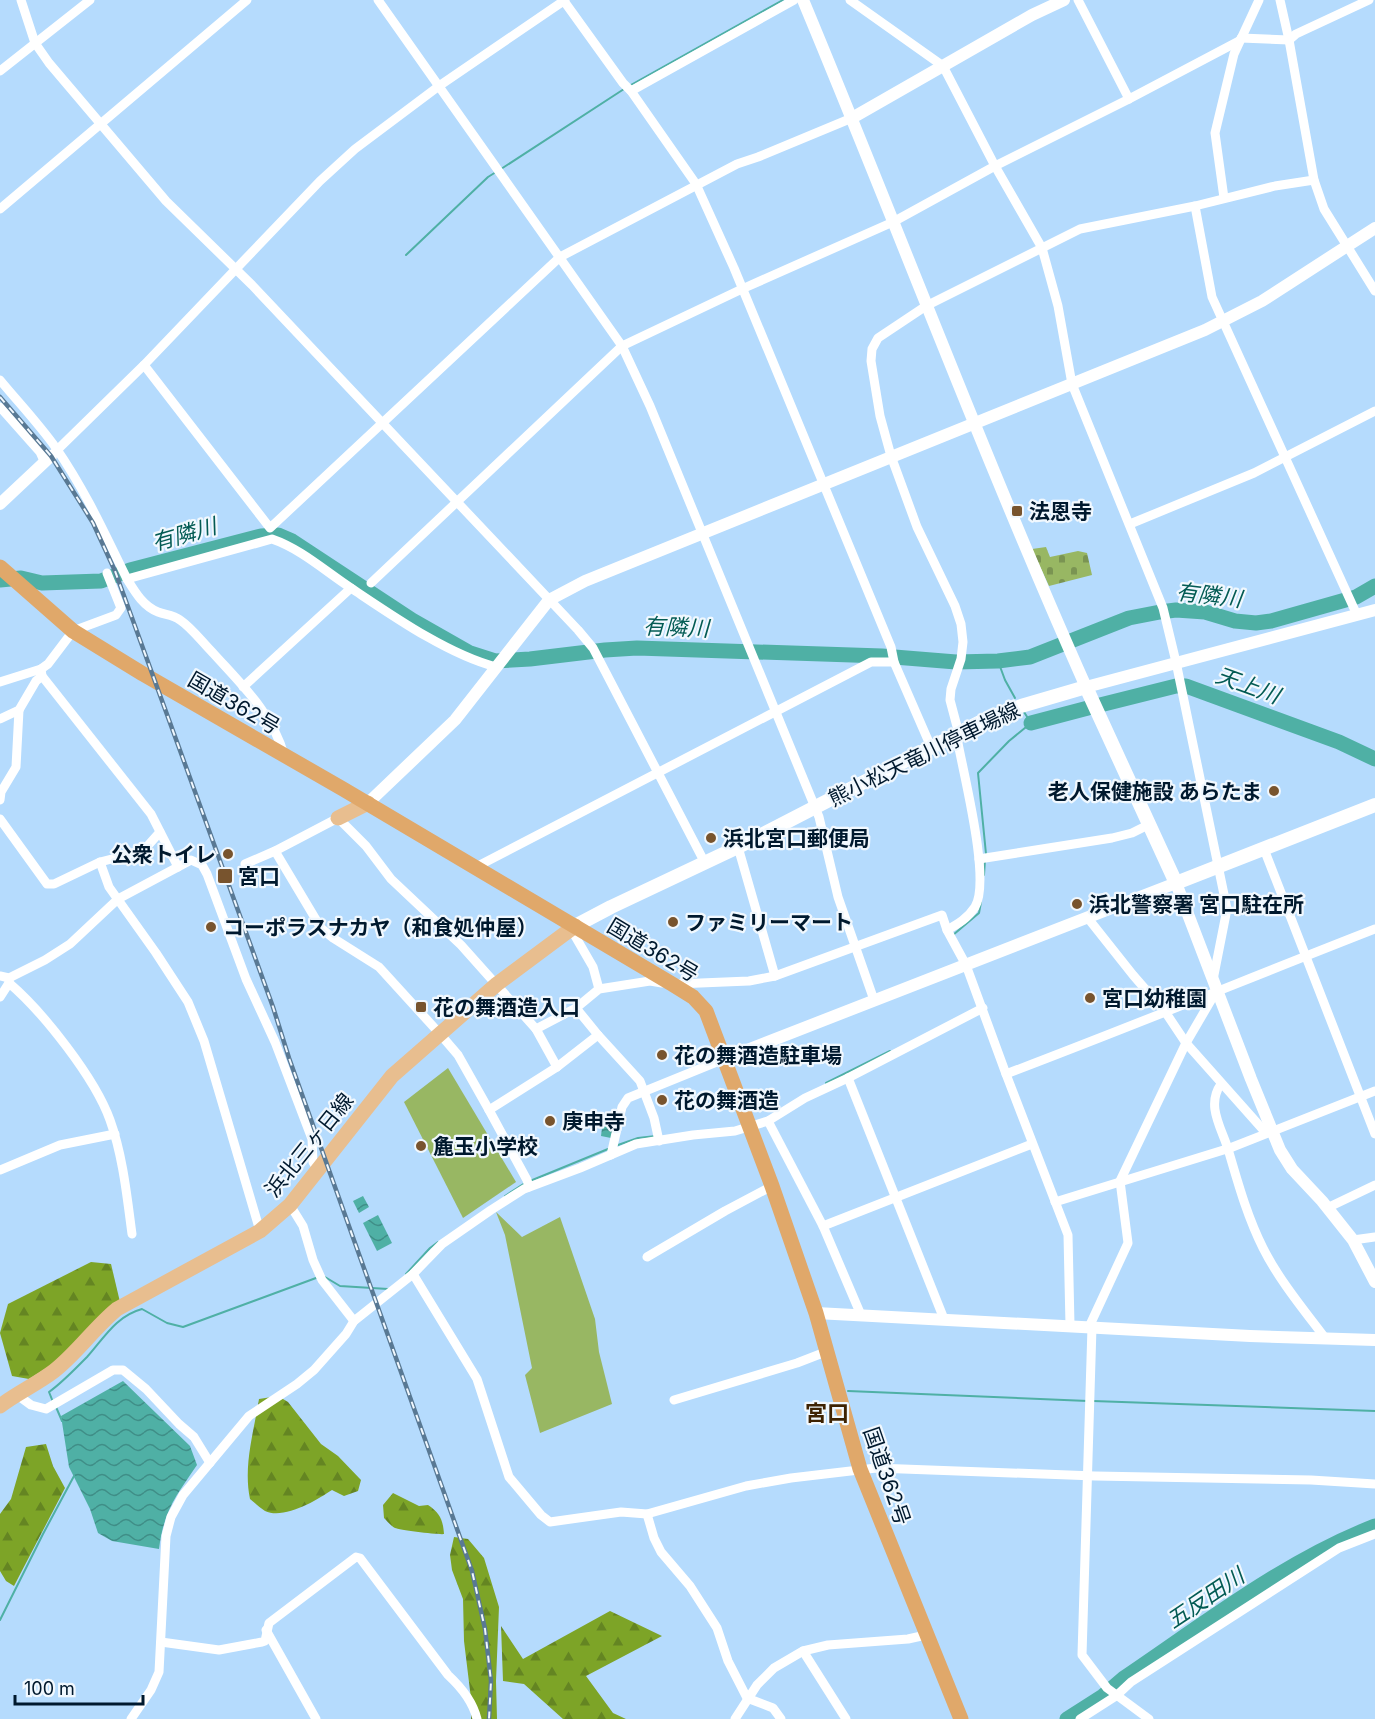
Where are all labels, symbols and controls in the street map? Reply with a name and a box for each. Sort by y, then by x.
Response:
place label: 法恩寺 [1029,499,1092,524]
marker: 法恩寺 [1010,504,1024,518]
water label: 有隣川 [149,512,221,556]
water label: 有隣川 [1175,578,1245,612]
water label: 有隣川 [643,613,711,641]
water label: 天上川 [1213,661,1285,709]
street label: 国道362号 [184,667,284,739]
street label: 熊小松天竜川停車場線 [824,697,1024,811]
place label: 老人保健施設 あらたま [1048,779,1262,804]
marker: 老人保健施設 あらたま [1267,784,1281,798]
place label: 浜北宮口郵便局 [723,826,870,851]
marker: 浜北宮口郵便局 [704,831,718,845]
place label: 公衆トイレ [111,842,216,867]
marker: 公衆トイレ [221,847,235,861]
place label: 宮口 [238,864,280,889]
marker: 宮口 [216,867,234,885]
place label: 浜北警察署 宮口駐在所 [1089,892,1304,917]
marker: 浜北警察署 宮口駐在所 [1070,897,1084,911]
place label: ファミリーマート [685,910,853,935]
street label: 国道362号 [603,913,703,987]
place label: コーポラスナカヤ（和食処仲屋） [223,915,538,940]
marker: ファミリーマート [666,915,680,929]
marker: コーポラスナカヤ（和食処仲屋） [204,920,218,934]
place label: 宮口幼稚園 [1102,986,1207,1011]
marker: 宮口幼稚園 [1083,991,1097,1005]
place label: 花の舞酒造入口 [433,995,580,1020]
marker: 花の舞酒造入口 [414,1000,428,1014]
place label: 花の舞酒造駐車場 [674,1043,842,1068]
marker: 花の舞酒造駐車場 [655,1048,669,1062]
street label: 浜北三ヶ日線 [260,1088,358,1202]
place label: 花の舞酒造 [674,1088,779,1113]
marker: 花の舞酒造 [655,1093,669,1107]
place label: 庚申寺 [562,1109,625,1134]
marker: 庚申寺 [543,1114,557,1128]
place label: 麁玉小学校 [433,1134,538,1159]
marker: 麁玉小学校 [414,1139,428,1153]
district label: 宮口 [805,1400,849,1426]
street label: 国道362号 [859,1424,915,1528]
water label: 五反田川 [1161,1562,1250,1633]
scale bar [15,1668,142,1706]
text: 100 m [24,1678,75,1699]

